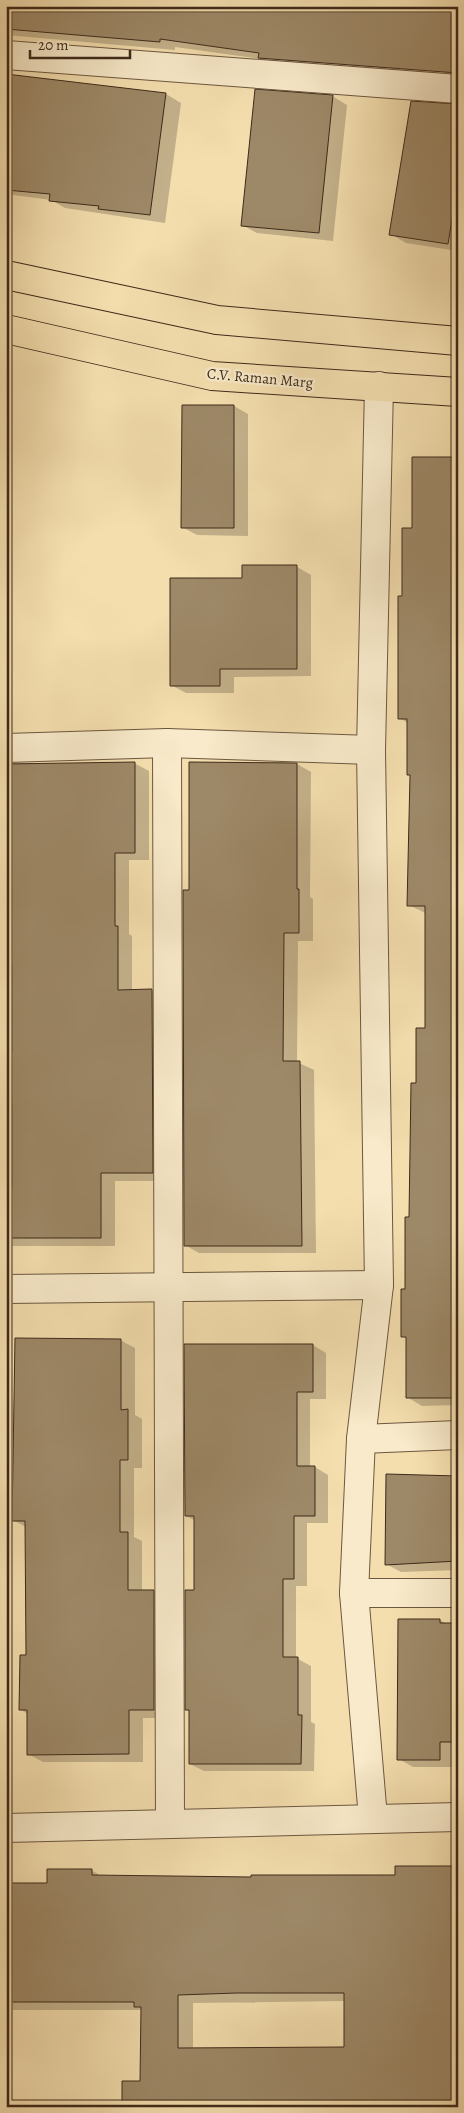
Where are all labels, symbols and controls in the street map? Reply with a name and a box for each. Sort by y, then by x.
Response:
scale bar [30,28,130,60]
text: 20 m [38,35,69,55]
street label: C.V. Raman Marg [206,363,314,393]

